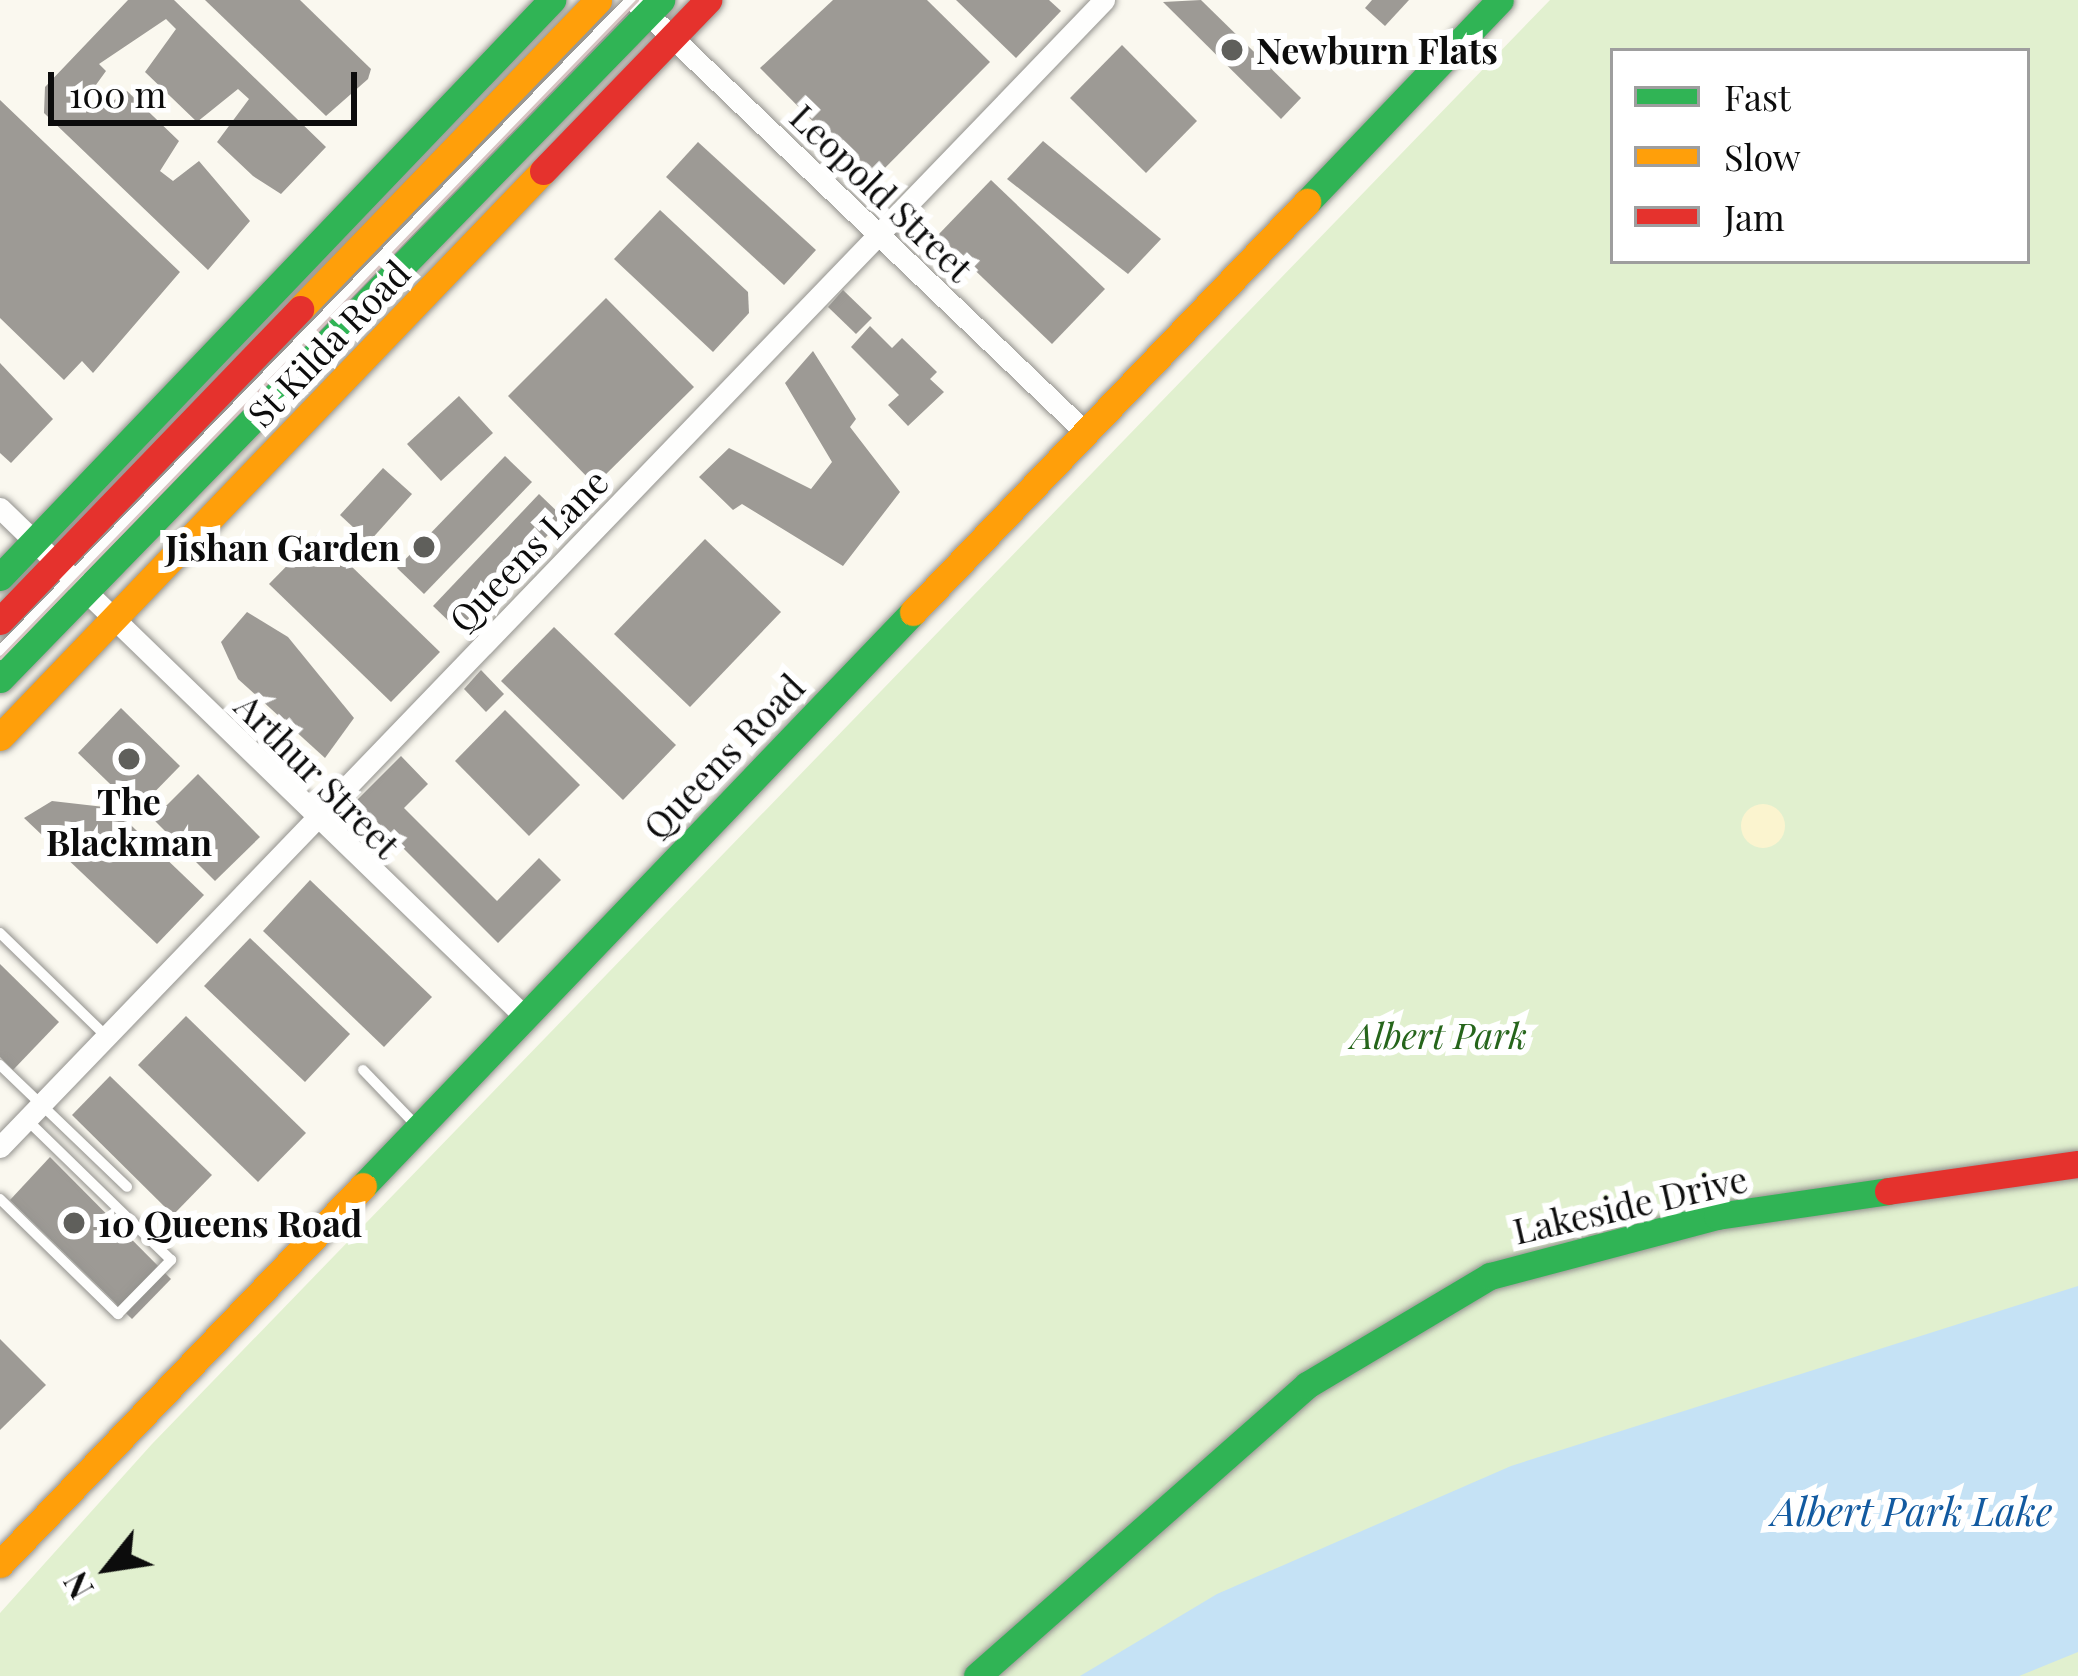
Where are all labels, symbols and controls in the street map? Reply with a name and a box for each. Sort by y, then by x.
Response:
place label: Newburn Flats [1256,28,1498,72]
marker: Newburn Flats [1219,37,1245,63]
scale bar [54,48,363,122]
legend [1610,48,2030,264]
text: 100 m [69,69,166,117]
text: Fast [1724,72,1791,120]
street label: Leopold Street [782,95,982,289]
text: Slow [1724,132,1801,180]
text: Jam [1724,192,1785,240]
street label: St Kilda Road [238,251,418,435]
street label: Queens Lane [440,460,616,640]
place label: Jishan Garden [165,525,400,569]
marker: Jishan Garden [411,534,437,560]
street label: Queens Road [634,665,812,847]
street label: Arthur Street [227,684,409,866]
marker: The Blackman [116,746,142,772]
place label: The Blackman [46,778,212,863]
park label: Albert Park [1351,1013,1527,1057]
street label: Lakeside Drive [1509,1156,1751,1252]
place label: 10 Queens Road [98,1201,362,1245]
marker: 10 Queens Road [61,1210,87,1236]
water label: Albert Park Lake [1772,1487,2052,1533]
north arrow [48,1508,168,1628]
text: N [52,1565,102,1607]

